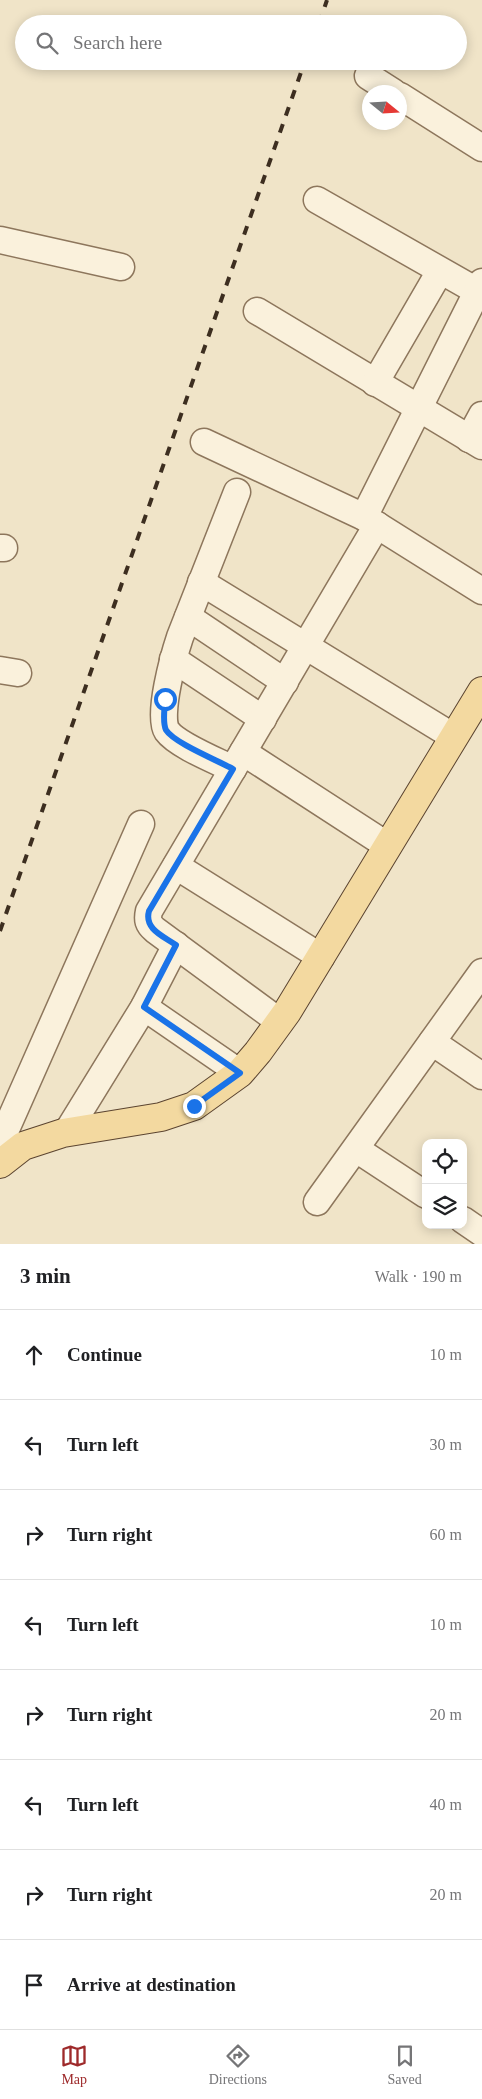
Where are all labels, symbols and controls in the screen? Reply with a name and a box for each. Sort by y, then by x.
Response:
search box [15,15,467,70]
icon: search [33,29,61,57]
text: Search here [73,32,162,53]
north arrow [362,85,407,130]
route start [154,688,177,711]
route end [183,1095,206,1118]
map controls [422,1139,467,1229]
button: locate [422,1139,467,1184]
button: layers [422,1184,467,1229]
text: 3 min [20,1264,71,1288]
text: Walk · 190 m [375,1268,462,1285]
icon: ahead [20,1341,48,1369]
text: Continue [67,1344,142,1365]
text: 10 m [430,1346,462,1363]
icon: left [20,1431,48,1459]
text: Turn left [67,1434,139,1455]
text: 30 m [430,1436,462,1453]
icon: right [20,1521,48,1549]
text: Turn right [67,1524,152,1545]
text: 60 m [430,1526,462,1543]
icon: left [20,1611,48,1639]
text: Turn left [67,1614,139,1635]
text: 10 m [430,1616,462,1633]
icon: right [20,1701,48,1729]
text: Turn right [67,1704,152,1725]
text: 20 m [430,1706,462,1723]
icon: left [20,1791,48,1819]
text: Turn left [67,1794,139,1815]
text: 40 m [430,1796,462,1813]
icon: right [20,1881,48,1909]
text: Turn right [67,1884,152,1905]
text: 20 m [430,1886,462,1903]
icon: arrive [20,1971,48,1999]
text: Arrive at destination [67,1974,236,1995]
tab: Map [60,2042,88,2088]
tab: Directions [209,2042,267,2088]
tab: Saved [388,2042,422,2088]

